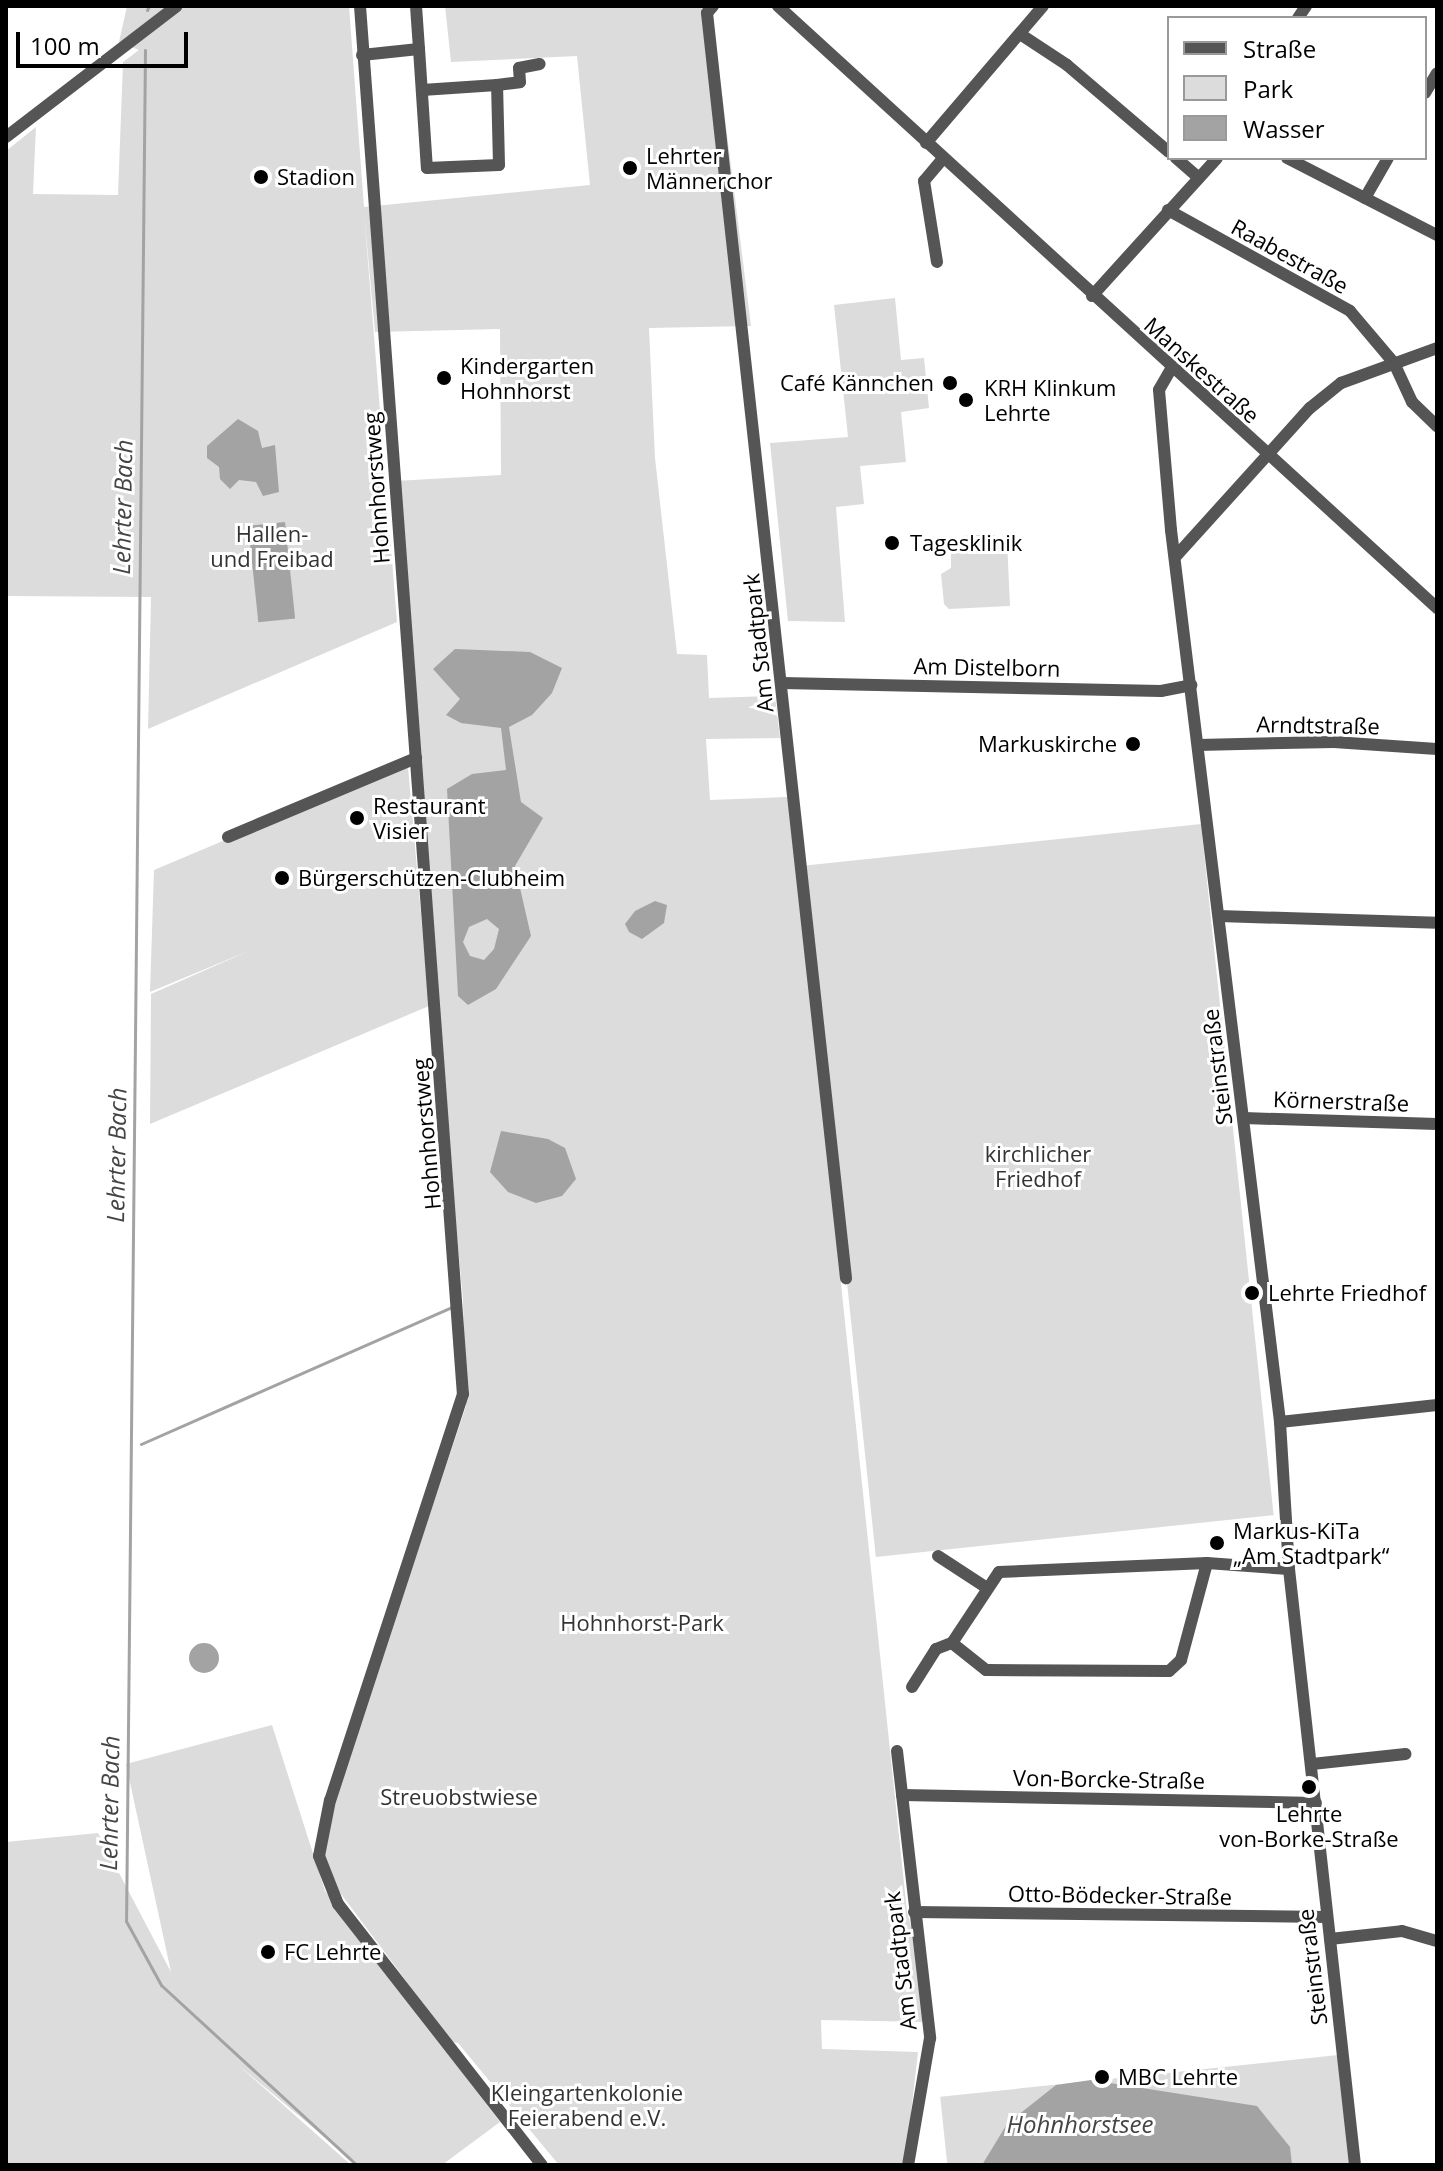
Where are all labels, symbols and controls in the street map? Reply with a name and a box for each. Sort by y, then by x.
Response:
scale bar [20,16,192,66]
legend [1167,16,1427,160]
text: 100 m [30,29,100,62]
text: Straße [1243,32,1316,65]
text: Park [1243,72,1293,105]
text: Wasser [1243,112,1325,145]
place label: Lehrter Männerchor [646,142,773,194]
marker: Lehrter Männerchor [621,159,639,177]
place label: Stadion [277,164,355,190]
marker: Stadion [252,168,270,186]
street label: Raabestraße [1227,213,1353,299]
street label: Manskestraße [1139,312,1265,428]
place label: Kindergarten Hohnhorst [460,352,594,404]
marker: Kindergarten Hohnhorst [435,369,453,387]
place label: Café Kännchen [780,370,934,396]
marker: Café Kännchen [941,374,959,392]
place label: KRH Klinkum Lehrte [984,374,1116,426]
marker: KRH Klinkum Lehrte [955,389,977,411]
street label: Hohnhorstweg [358,411,394,565]
water label: Lehrter Bach [106,439,138,575]
park label: Hallen- und Freibad [210,520,334,572]
place label: Tagesklinik [910,530,1022,556]
marker: Tagesklinik [881,532,903,554]
street label: Am Stadtpark [738,572,778,714]
street label: Am Distelborn [913,653,1061,681]
street label: Arndtstraße [1256,711,1380,739]
place label: Markuskirche [978,731,1117,757]
marker: Markuskirche [1124,735,1142,753]
place label: Restaurant Visier [373,792,486,844]
marker: Restaurant Visier [348,809,366,827]
place label: Bürgerschützen-Clubheim [298,865,565,891]
marker: Bürgerschützen-Clubheim [273,869,291,887]
street label: Steinstraße [1197,1007,1237,1127]
street label: Hohnhorstweg [406,1057,446,1211]
street label: Körnerstraße [1273,1085,1409,1117]
water label: Lehrter Bach [100,1087,132,1223]
park label: kirchlicher Friedhof [985,1140,1091,1192]
place label: Lehrte Friedhof [1268,1280,1426,1306]
marker: Lehrte Friedhof [1243,1284,1261,1302]
place label: Markus-KiTa „Am Stadtpark“ [1233,1517,1389,1568]
marker: Markus-KiTa „Am Stadtpark“ [1208,1534,1226,1552]
park label: Hohnhorst-Park [560,1610,724,1636]
water label: Lehrter Bach [93,1735,125,1871]
street label: Von-Borcke-Straße [1013,1764,1205,1794]
marker: Lehrte von-Borke-Straße [1300,1778,1318,1796]
park label: Streuobstwiese [380,1784,538,1810]
place label: Lehrte von-Borke-Straße [1219,1800,1399,1852]
street label: Otto-Bödecker-Straße [1008,1880,1232,1910]
street label: Am Stadtpark [878,1890,922,2032]
street label: Steinstraße [1292,1907,1332,2027]
place label: FC Lehrte [284,1939,381,1965]
marker: FC Lehrte [259,1943,277,1961]
place label: MBC Lehrte [1118,2064,1238,2090]
marker: MBC Lehrte [1093,2068,1111,2086]
park label: Kleingartenkolonie Feierabend e.V. [491,2079,683,2130]
water label: Hohnhorstsee [1007,2110,1153,2138]

